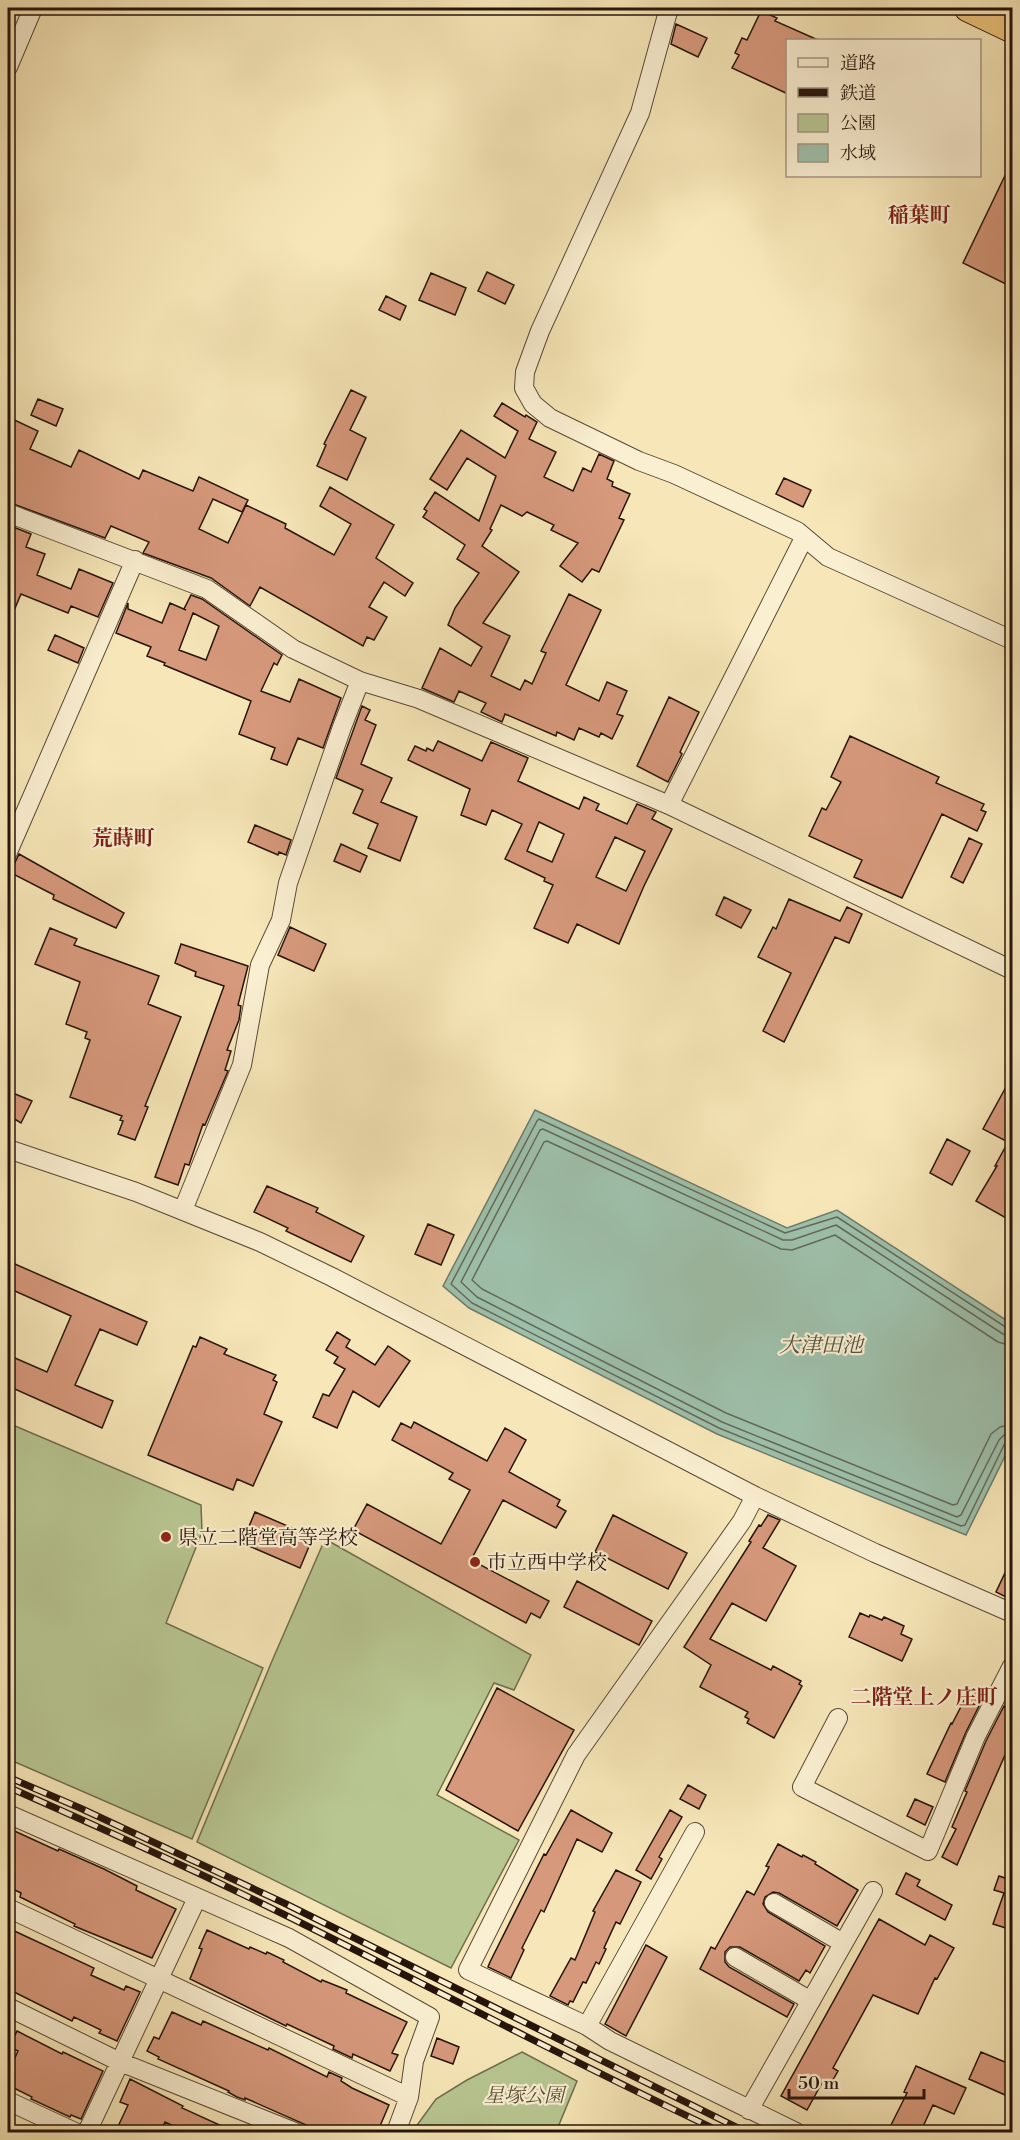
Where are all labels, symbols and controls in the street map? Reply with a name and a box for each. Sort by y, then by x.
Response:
legend [786,39,981,177]
text: 道路 [840,52,876,75]
text: 鉄道 [840,82,876,105]
text: 公園 [840,112,876,135]
text: 水域 [840,142,876,165]
district label: 稲葉町 [888,203,951,229]
district label: 荒蒔町 [92,826,155,852]
water label: 大津田池 [779,1333,865,1359]
place label: 県立二階堂高等学校 [178,1526,358,1551]
marker: 県立二階堂高等学校 [159,1530,173,1544]
place label: 市立西中学校 [487,1551,607,1576]
marker: 市立西中学校 [468,1555,482,1569]
district label: 二階堂上ノ庄町 [851,1685,998,1711]
scale bar [789,2062,924,2100]
text: 50 m [798,2072,840,2095]
park label: 星塚公園 [484,2084,567,2109]

